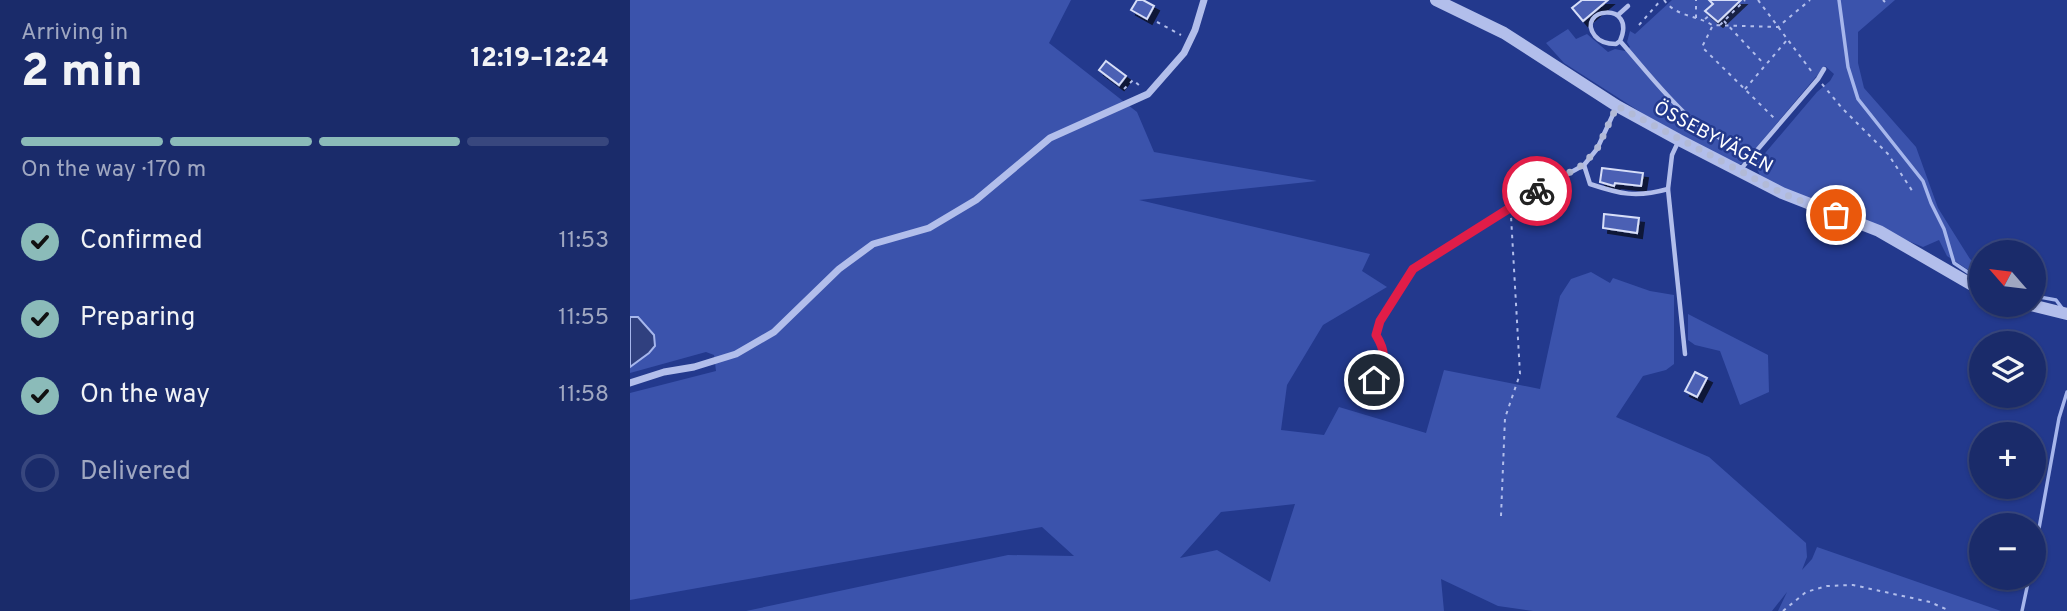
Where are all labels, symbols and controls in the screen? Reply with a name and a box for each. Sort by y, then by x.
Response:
text: Arriving in [21,19,128,48]
text: 12:19–12:24 [470,43,609,76]
text: 2 min [21,44,143,103]
street label: ÖSSEBYVÄGEN [1649,95,1777,179]
text: On the way · 170 m [21,156,206,185]
courier [1502,156,1572,226]
icon: bike [1518,172,1556,210]
pin [1806,185,1866,245]
icon: bag [1817,196,1855,234]
icon: check [21,223,59,261]
text: Confirmed [80,225,203,258]
text: 11:53 [559,227,609,256]
north arrow [1969,240,2046,317]
map controls [1969,240,2046,590]
icon: check [21,300,59,338]
text: Preparing [80,302,195,335]
text: 11:55 [558,304,609,333]
button: layers [1969,331,2046,408]
pin [1344,350,1404,410]
icon: home [1355,361,1393,399]
icon: check [21,377,59,415]
text: On the way [80,379,210,412]
text: 11:58 [558,381,609,410]
button: + [1969,422,2046,499]
text: Delivered [80,456,191,489]
button: − [1969,513,2046,590]

